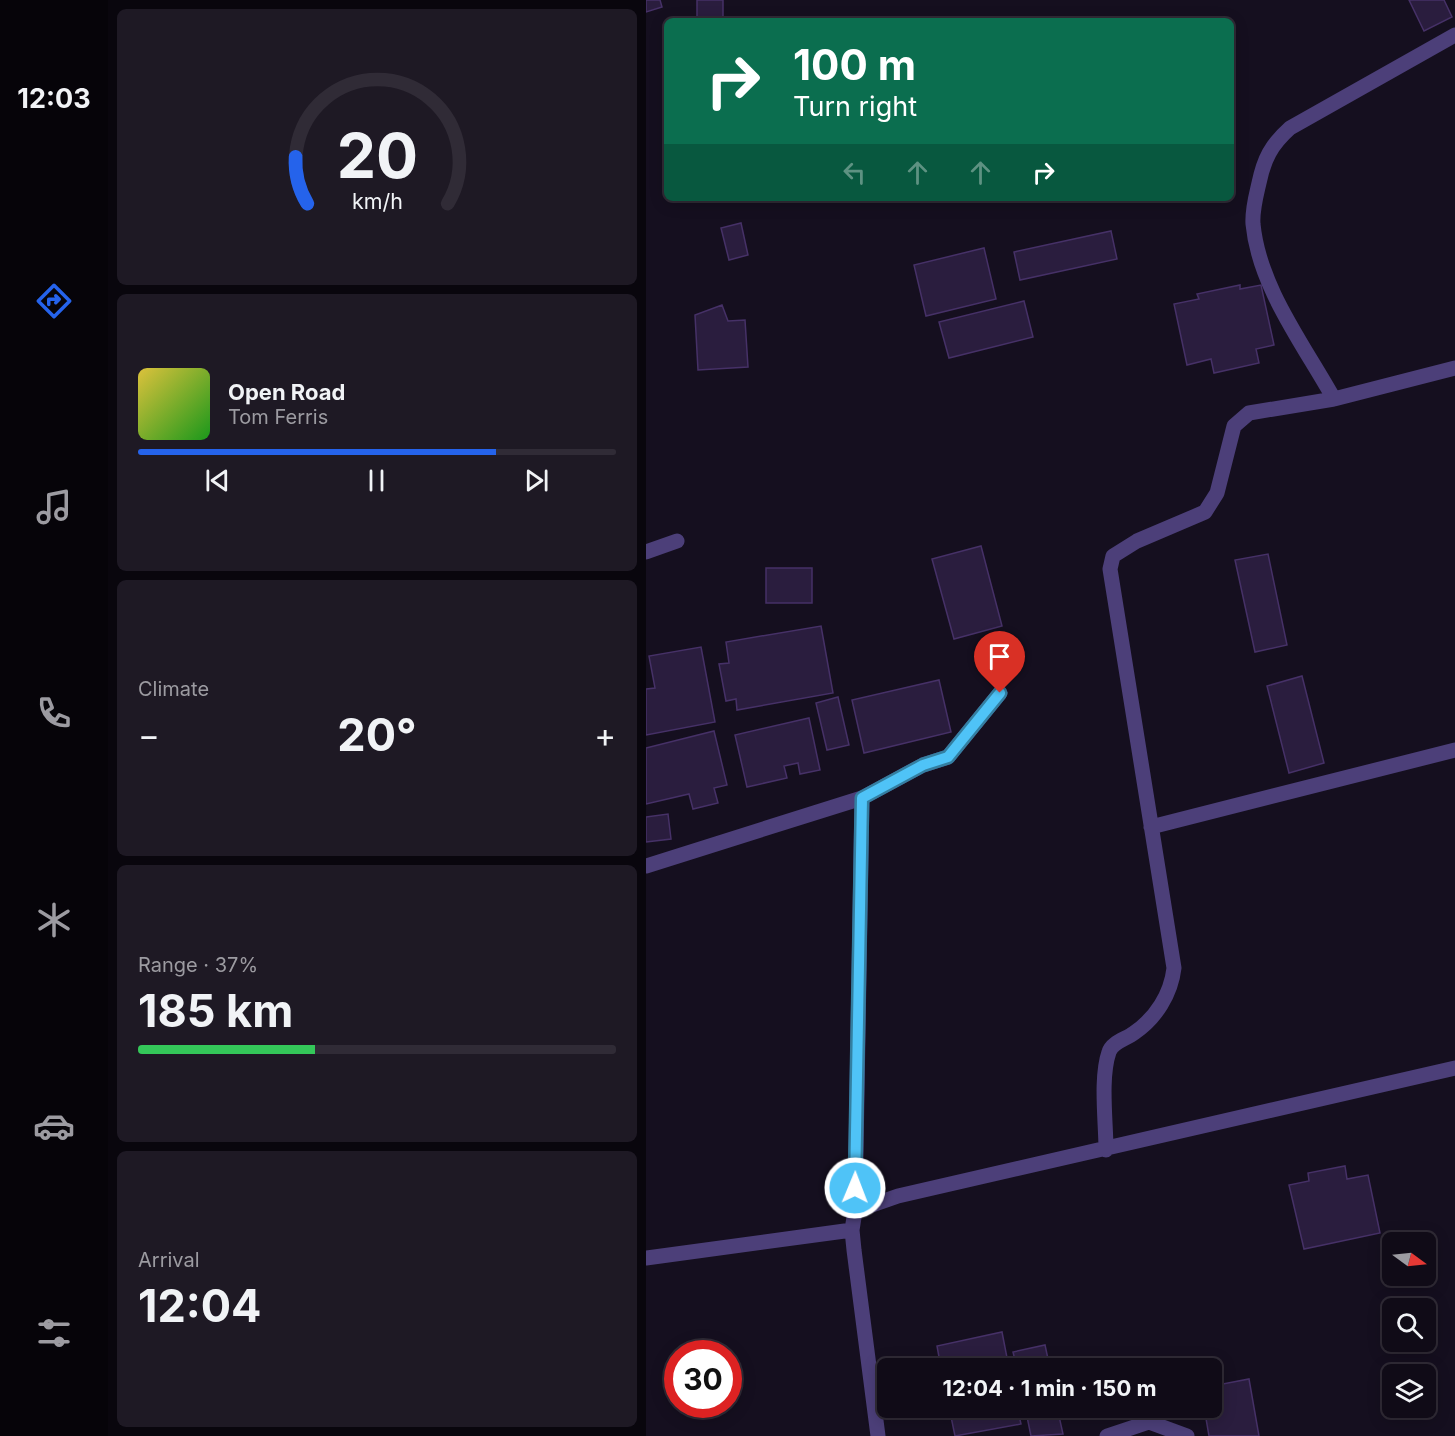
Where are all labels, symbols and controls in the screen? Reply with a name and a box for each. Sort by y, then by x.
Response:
text: 100 m [793,39,916,90]
icon: right [694,42,772,120]
text: 12:03 [17,82,91,115]
text: Turn right [793,90,917,123]
text: 20 [336,118,418,193]
icon: left [838,156,871,189]
icon: ahead [901,156,934,189]
icon: ahead [964,156,997,189]
icon: right [1027,156,1060,189]
text: km/h [352,189,402,215]
icon: directions [33,280,75,322]
text: Open Road [228,379,345,405]
text: Tom Ferris [228,405,328,429]
icon: previous [201,464,234,497]
icon: pause [360,464,393,497]
icon: next [520,464,553,497]
icon: music [33,486,75,528]
pin [974,631,1025,693]
icon: arrive [983,640,1016,673]
text: Climate [138,677,209,701]
icon: phone [33,692,75,734]
text: 20° [337,707,417,762]
text: − [138,715,160,755]
text: + [594,715,616,755]
icon: climate [33,899,75,941]
text: Range · 37% [138,953,258,977]
text: 185 km [138,983,293,1038]
icon: car [33,1105,75,1147]
position arrow [823,1156,887,1220]
north arrow [1382,1232,1436,1286]
map controls [1382,1232,1436,1418]
text: Arrival [138,1248,200,1272]
text: 12:04 [138,1278,262,1333]
button: search [1382,1298,1436,1352]
icon: filters [33,1312,75,1354]
speed limit sign: 30 [664,1340,742,1418]
button: layers [1382,1364,1436,1418]
text: 12:04 · 1 min · 150 m [942,1375,1157,1401]

